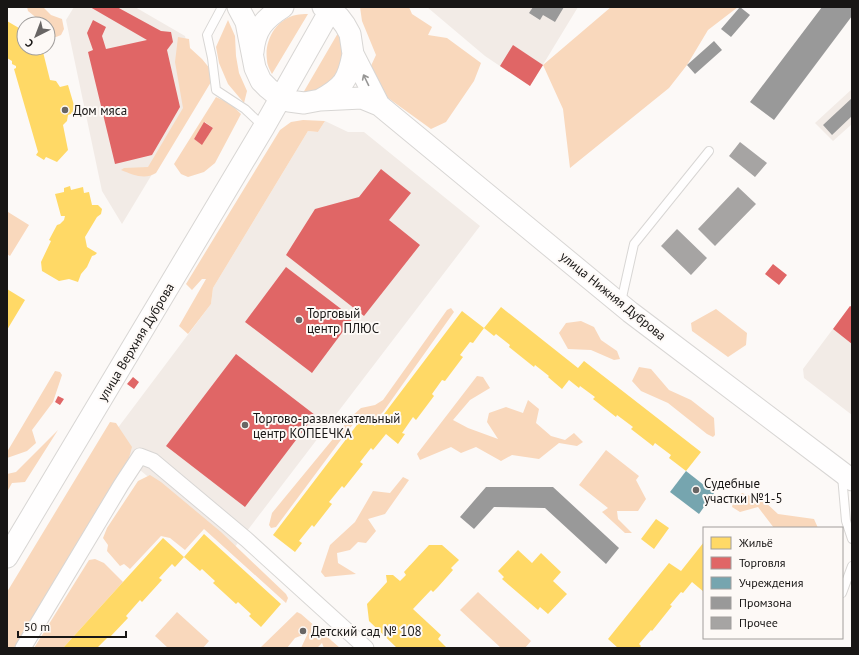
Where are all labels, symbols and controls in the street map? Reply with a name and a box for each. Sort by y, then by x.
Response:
north arrow [16,16,56,56]
text: С [22,36,36,51]
one-way arrow [362,74,369,86]
place label: Дом мяса [73,102,127,119]
marker: Дом мяса [60,105,70,115]
street label: улица Нижняя Дуброва [556,248,670,344]
street label: улица Верхняя Дуброва [94,280,178,404]
place label: Торговый центр ПЛЮС [307,305,379,337]
marker: Торговый центр ПЛЮС [294,315,304,325]
place label: Торгово-развлекательный центр КОПЕЕЧКА [253,410,400,442]
marker: Торгово-развлекательный центр КОПЕЕЧКА [240,420,250,430]
place label: Судебные участки №1-5 [704,475,783,507]
marker: Судебные участки №1-5 [691,485,701,495]
legend [703,527,843,639]
text: Жильё [738,535,773,550]
text: Торговля [739,555,785,570]
text: Учреждения [739,575,803,590]
text: Промзона [739,595,792,610]
scale bar [18,613,126,639]
text: Прочее [739,615,778,630]
text: 50 m [24,619,50,634]
place label: Детский сад № 108 [311,623,422,640]
marker: Детский сад № 108 [298,626,308,636]

